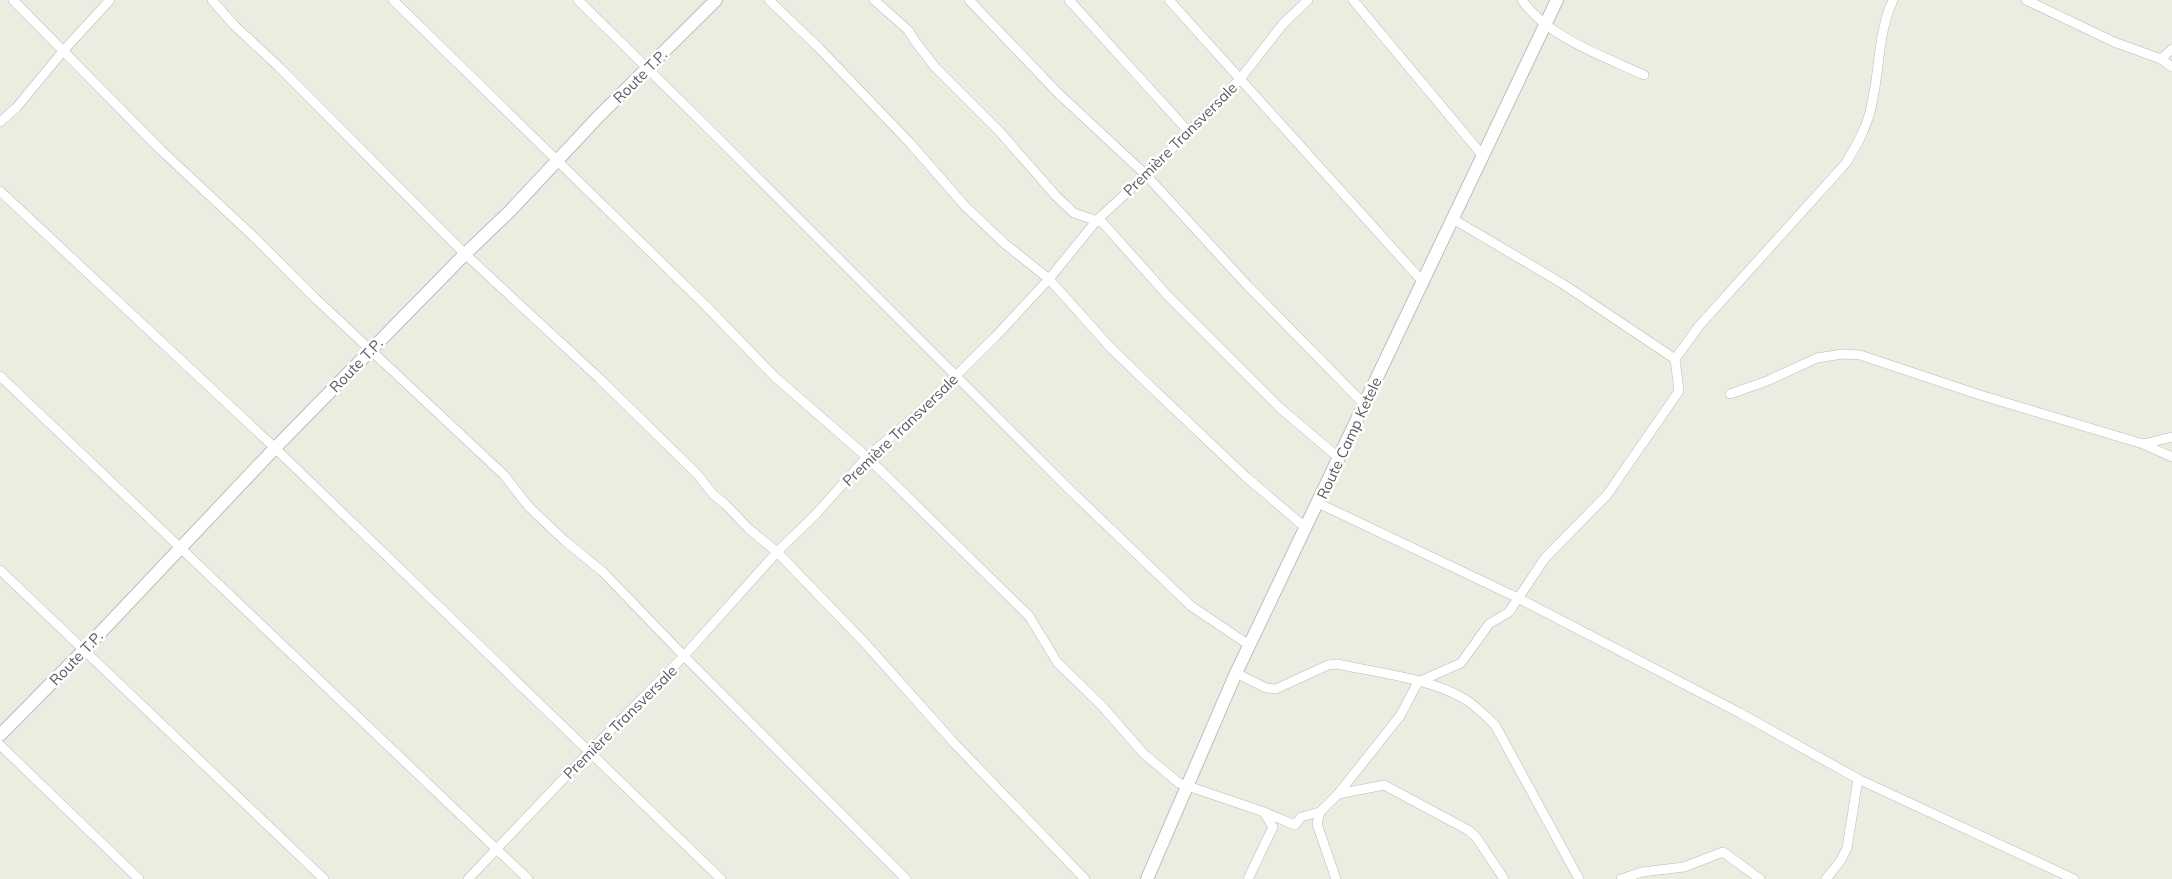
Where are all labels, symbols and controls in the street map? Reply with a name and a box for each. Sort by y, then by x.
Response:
street label: Route T.P. [609,45,671,107]
street label: Première Transversale [1119,78,1241,200]
street label: Route T.P. [325,334,387,396]
street label: Première Transversale [838,370,962,490]
street label: Route Camp Ketele [1312,374,1386,502]
street label: Route T.P. [45,627,107,689]
street label: Première Transversale [559,661,681,783]

